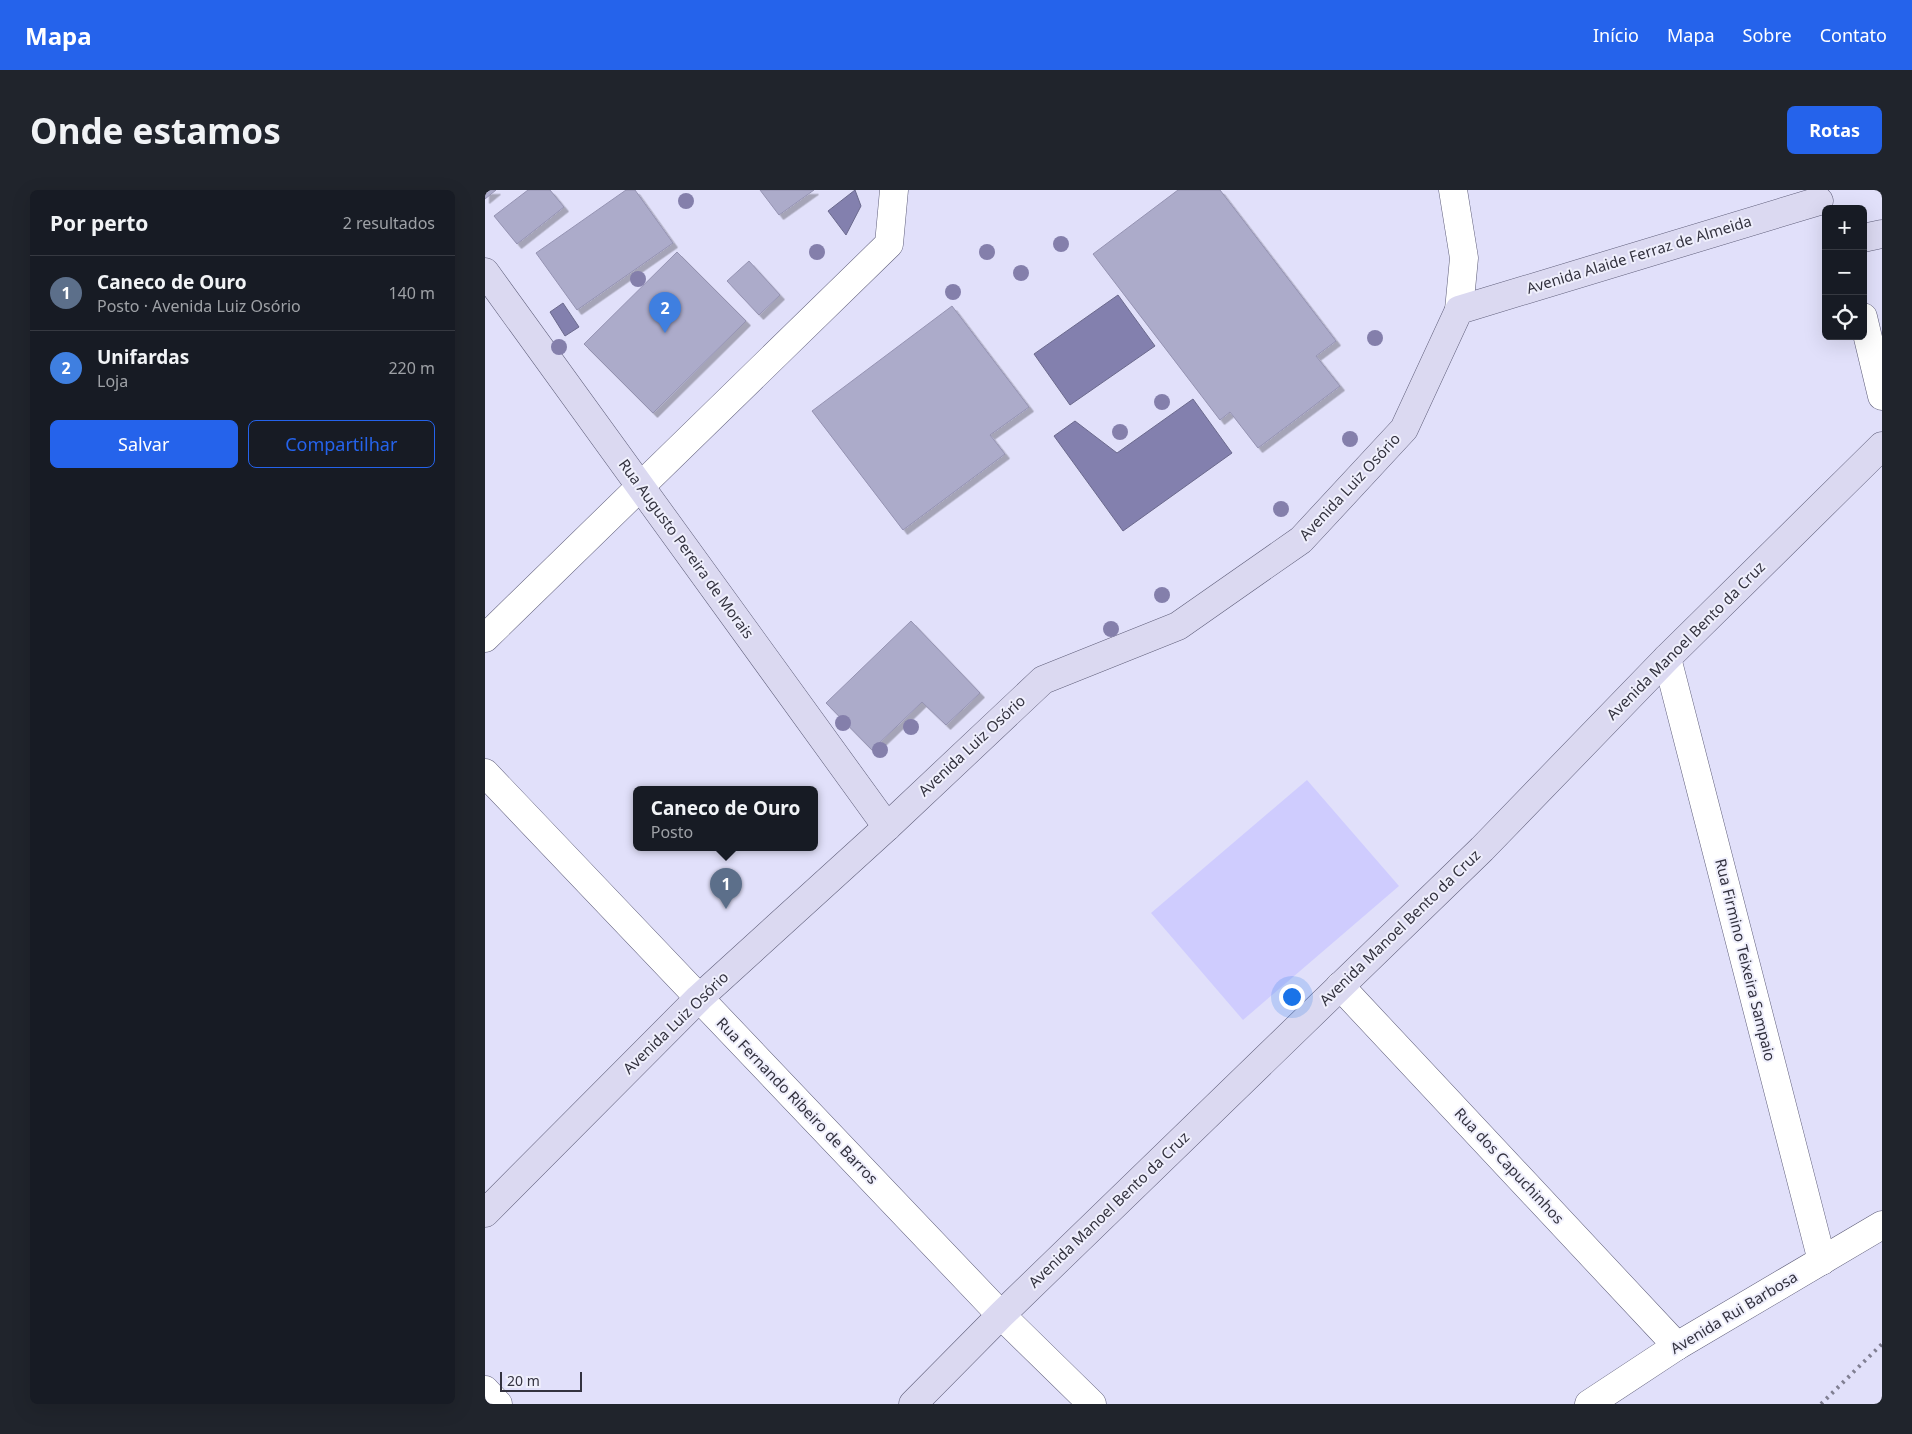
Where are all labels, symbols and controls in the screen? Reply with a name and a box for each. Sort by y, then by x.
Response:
text: Mapa [25,19,92,52]
text: Início [1593,23,1639,47]
text: Mapa [1667,23,1715,47]
text: Sobre [1743,23,1792,47]
text: Contato [1820,23,1887,47]
button: Rotas [1787,106,1882,154]
text: Onde estamos [30,107,281,154]
map controls [1822,205,1867,340]
button: + [1822,205,1867,250]
text: Por perto [50,209,148,237]
street label: Avenida Alaide Ferraz de Almeida [1524,210,1754,298]
text: 2 resultados [343,212,435,234]
button: − [1822,250,1867,295]
text: Caneco de Ouro [97,269,247,295]
text: 1 [61,282,71,304]
text: 140 m [388,282,435,304]
pin: 2 [649,292,681,333]
text: Posto · Avenida Luiz Osório [97,295,301,317]
button: locate [1822,295,1867,340]
text: Unifardas [97,344,189,370]
text: 2 [61,357,71,379]
text: 220 m [388,357,435,379]
text: Loja [97,370,128,392]
button: Salvar [50,420,238,468]
button: Compartilhar [248,420,435,468]
street label: Avenida Luiz Osório [1294,429,1404,544]
street label: Rua Augusto Pereira de Morais [615,455,759,642]
street label: Avenida Manoel Bento da Cruz [1602,557,1769,724]
street label: Avenida Luiz Osório [914,690,1029,800]
popup [633,786,818,851]
text: Caneco de Ouro [651,795,800,821]
text: Posto [651,821,693,843]
street label: Avenida Manoel Bento da Cruz [1315,845,1484,1010]
street label: Rua Firmino Teixeira Sampaio [1711,856,1781,1063]
pin: 1 [710,868,742,909]
street label: Avenida Luiz Osório [618,967,732,1078]
your location [1279,984,1305,1010]
street label: Rua Fernando Ribeiro de Barros [713,1013,883,1188]
street label: Rua dos Capuchinhos [1451,1103,1569,1228]
street label: Avenida Manoel Bento da Cruz [1024,1127,1193,1292]
street label: Avenida Rui Barbosa [1666,1266,1801,1358]
scale bar [500,1369,583,1392]
text: 20 m [507,1371,540,1390]

